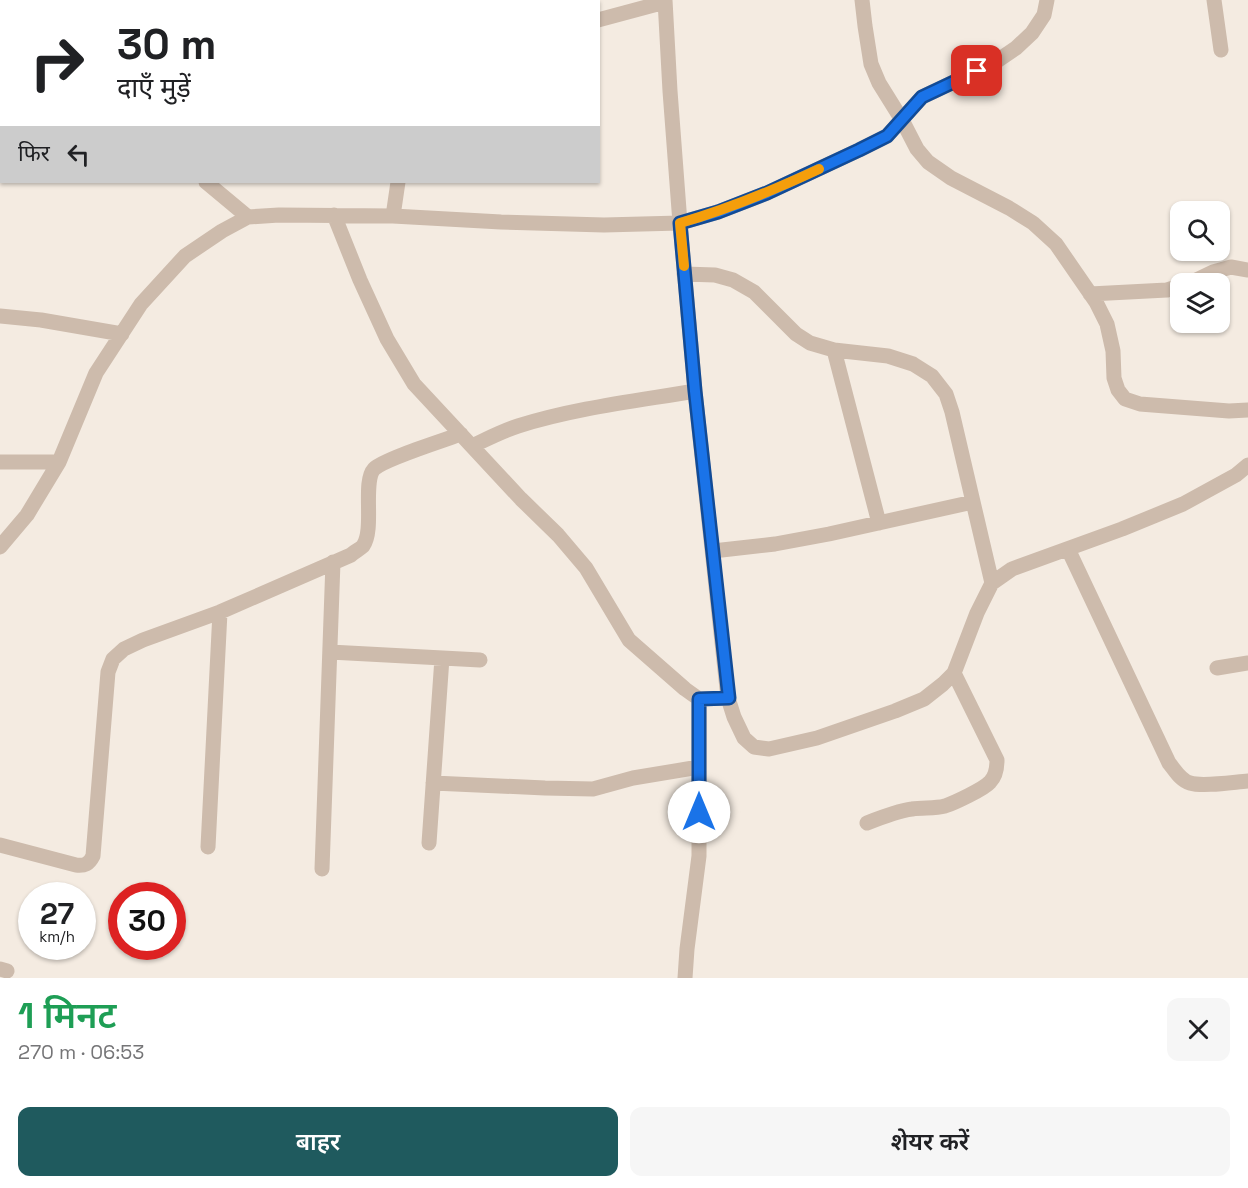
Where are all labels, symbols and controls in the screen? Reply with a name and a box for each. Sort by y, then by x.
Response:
text: 30 m [117,18,216,71]
icon: right [18,24,96,102]
pin [951,45,1002,96]
icon: arrive [960,54,993,87]
text: दाएँ मुड़ें [117,70,191,105]
icon: left [62,138,95,171]
text: फिर [18,139,50,167]
map controls [1170,201,1230,333]
button: search [1170,201,1230,261]
button: layers [1170,273,1230,333]
position arrow [667,780,731,844]
speed limit sign: 30 [108,882,186,960]
text: 27 [40,894,74,933]
text: km/h [39,927,75,946]
text: 1 मिनट [18,993,117,1039]
button: close [1167,998,1230,1061]
text: 270 m · 06:53 [18,1039,144,1065]
button: बाहर [18,1107,618,1176]
button: शेयर करें [630,1107,1230,1176]

